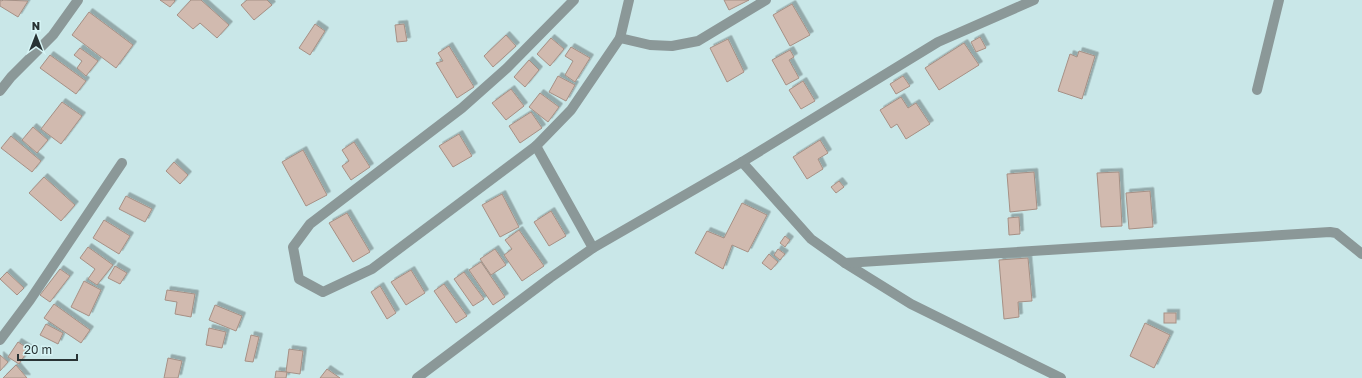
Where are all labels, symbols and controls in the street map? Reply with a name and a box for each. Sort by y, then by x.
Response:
north arrow [16,16,56,56]
text: N [32,19,40,32]
scale bar [18,336,77,362]
text: 20 m [24,342,52,357]

